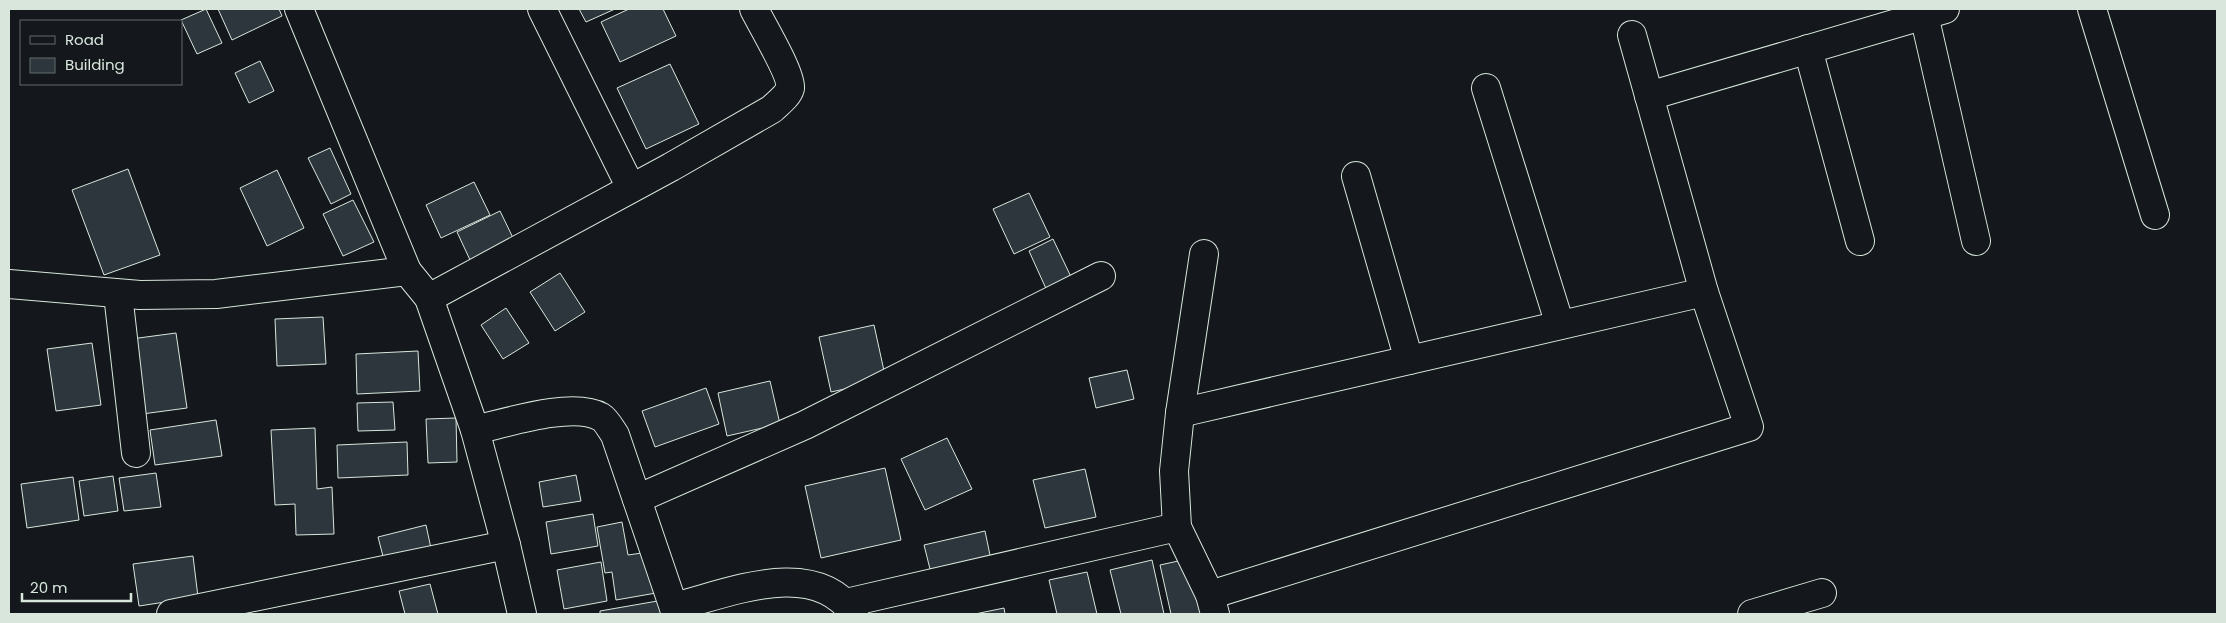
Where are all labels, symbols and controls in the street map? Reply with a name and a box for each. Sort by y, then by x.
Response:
legend [20,20,182,85]
text: Road [65,29,104,50]
text: Building [65,54,125,75]
scale bar [22,570,131,602]
text: 20 m [30,577,68,598]

